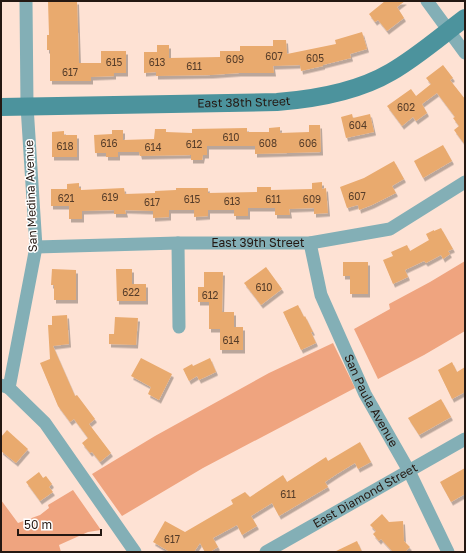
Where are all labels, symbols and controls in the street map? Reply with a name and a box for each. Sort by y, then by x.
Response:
house number: 607 [265,50,283,62]
house number: 605 [306,52,324,64]
house number: 609 [226,53,244,65]
house number: 615 [106,56,123,68]
house number: 613 [149,56,166,68]
house number: 611 [186,60,202,72]
house number: 617 [62,66,78,78]
street label: East 38th Street [197,93,291,110]
house number: 602 [397,101,415,113]
house number: 604 [349,119,367,131]
house number: 610 [222,131,240,143]
house number: 616 [101,137,117,149]
house number: 608 [259,137,277,149]
house number: 606 [299,137,317,149]
house number: 612 [186,138,203,150]
street label: San Medina Avenue [21,140,40,252]
house number: 618 [57,140,74,152]
house number: 614 [145,141,162,153]
house number: 607 [348,190,366,202]
house number: 619 [102,191,118,203]
house number: 621 [58,192,74,204]
house number: 615 [184,193,201,205]
house number: 611 [265,193,281,205]
house number: 609 [303,193,321,205]
house number: 613 [224,195,241,207]
house number: 617 [144,196,160,208]
street label: East 39th Street [211,235,305,250]
house number: 610 [255,281,273,293]
house number: 622 [122,286,140,298]
house number: 612 [202,289,219,301]
house number: 614 [223,334,240,346]
street label: San Paula Avenue [341,352,402,449]
street label: East Diamond Street [310,460,420,531]
house number: 611 [280,488,296,500]
scale bar [18,511,101,537]
text: 50 m [24,517,52,532]
house number: 617 [164,533,180,545]

